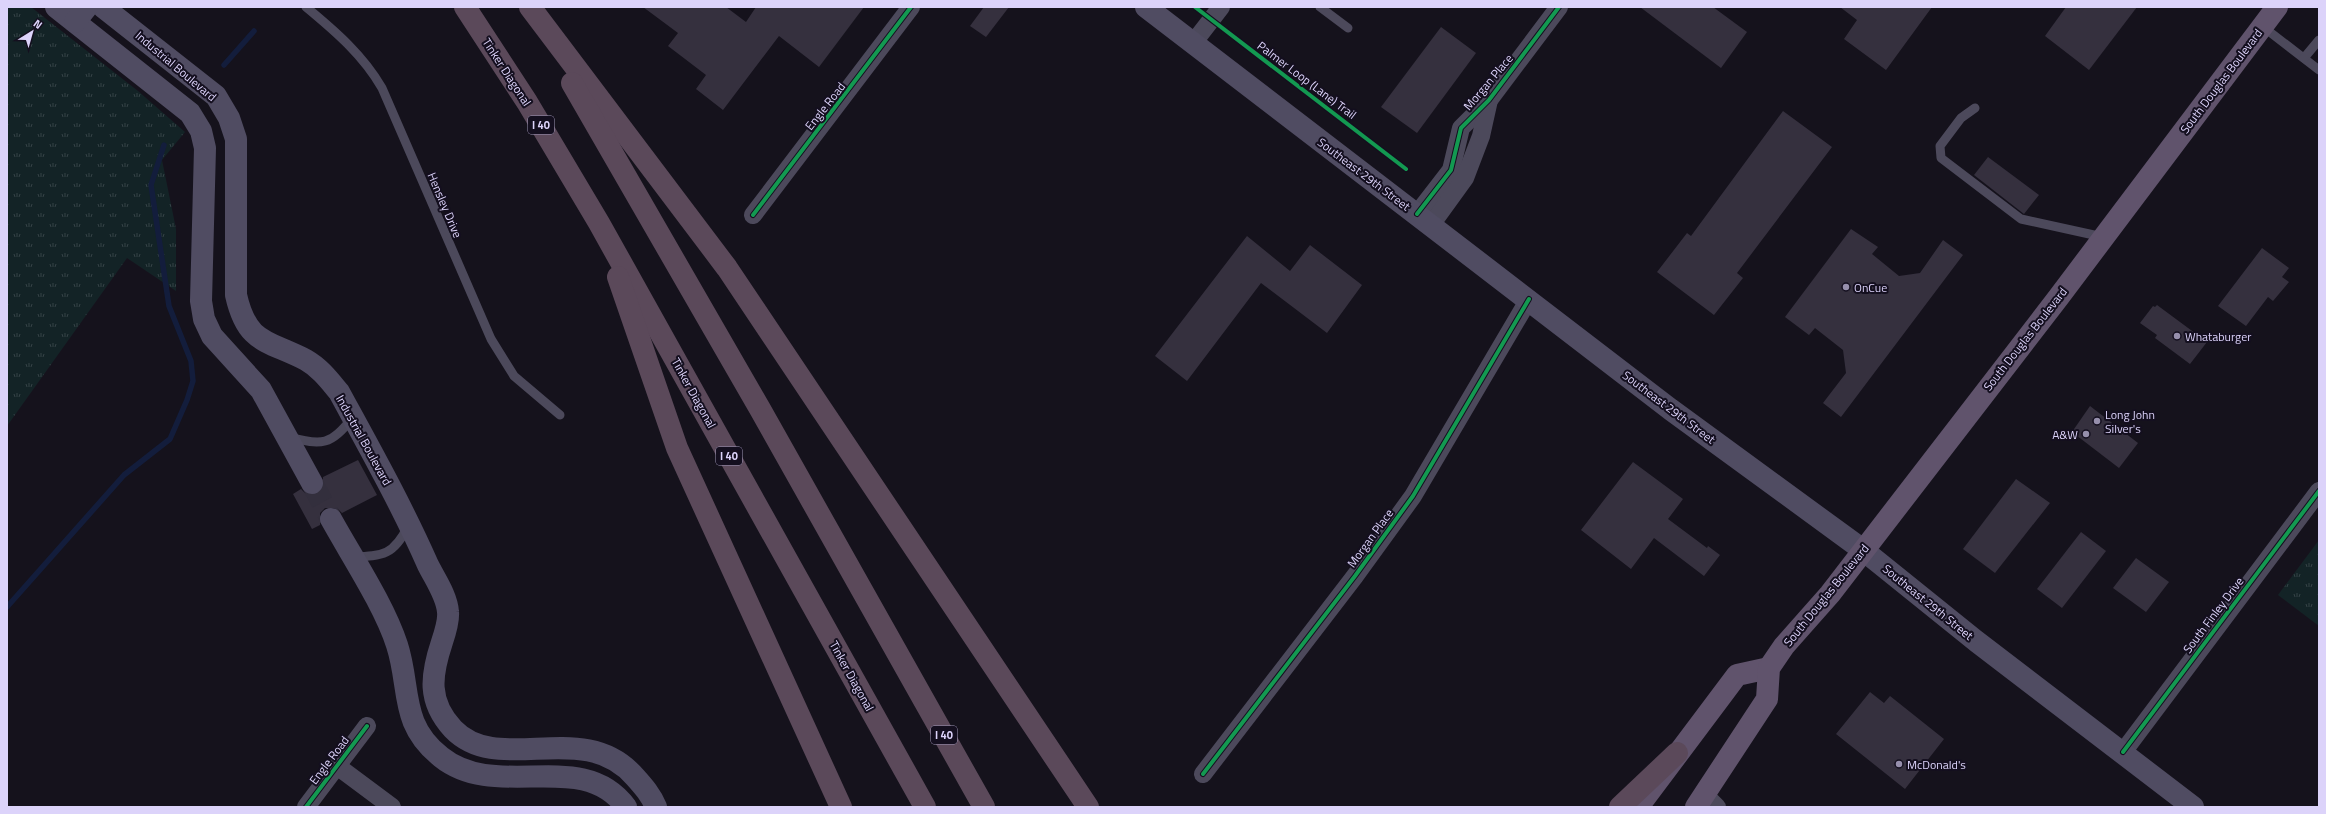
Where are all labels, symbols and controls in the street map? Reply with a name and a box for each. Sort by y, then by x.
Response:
north arrow [12,12,52,52]
text: N [30,15,46,33]
street label: South Douglas Boulevard [2175,25,2267,137]
street label: Industrial Boulevard [131,26,221,106]
street label: Tinker Diagonal [478,34,536,110]
street label: Palmer Loop (Lane) Trail [1253,36,1361,124]
street label: Morgan Place [1459,50,1517,114]
street label: Engle Road [800,78,850,134]
road number: I 40 [528,116,554,134]
street label: Southeast 29th Street [1314,133,1415,216]
street label: Hensley Drive [423,169,467,241]
place label: OnCue [1854,278,1887,297]
marker: OnCue [1841,282,1851,292]
street label: South Douglas Boulevard [1978,283,2072,395]
place label: Whataburger [2185,327,2251,346]
marker: Whataburger [2172,331,2182,341]
street label: Tinker Diagonal [667,354,721,432]
street label: Southeast 29th Street [1619,366,1720,449]
street label: Industrial Boulevard [331,391,397,489]
place label: Long John Silver's [2105,405,2155,438]
marker: Long John Silver's [2092,416,2102,426]
place label: A&W [2052,425,2078,444]
marker: A&W [2081,429,2091,439]
road number: I 40 [716,447,742,465]
street label: Morgan Place [1342,505,1398,571]
street label: South Douglas Boulevard [1779,540,1873,650]
street label: Southeast 29th Street [1878,559,1978,645]
street label: South Finley Drive [2178,573,2248,657]
street label: Tinker Diagonal [825,637,879,715]
road number: I 40 [931,726,957,744]
street label: Engle Road [304,732,354,788]
place label: McDonald's [1907,755,1966,774]
marker: McDonald's [1894,759,1904,769]

